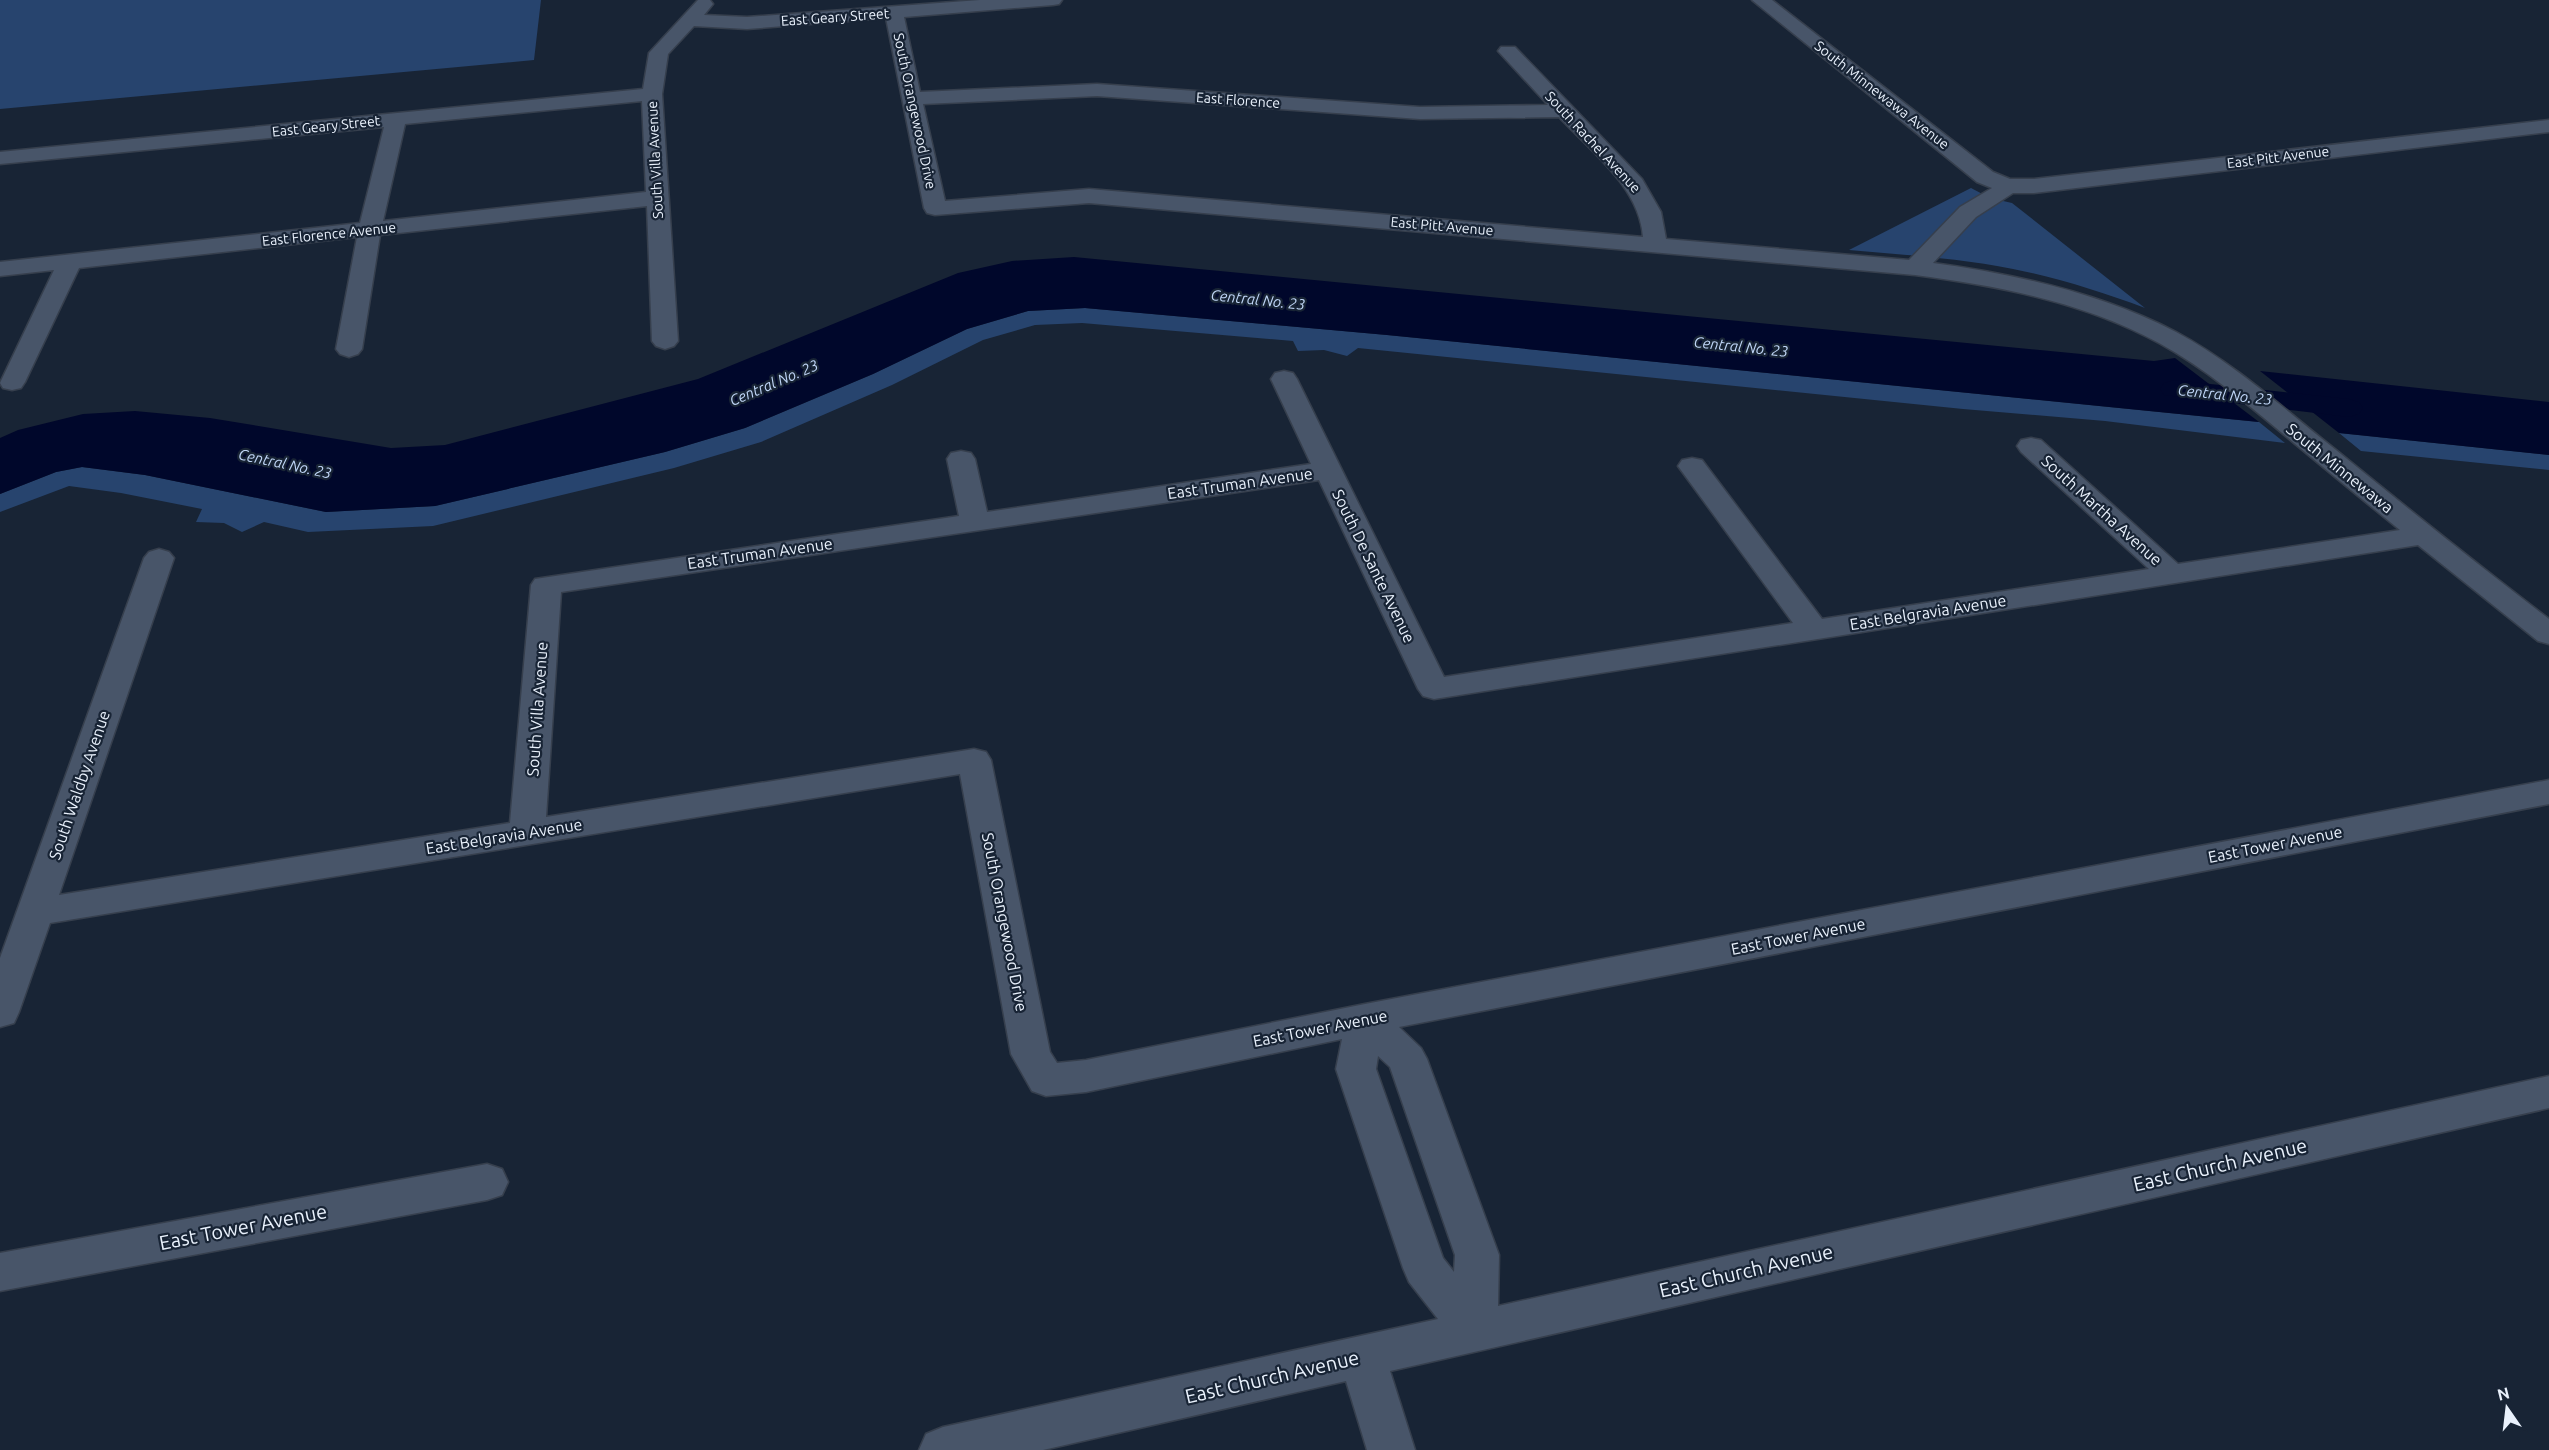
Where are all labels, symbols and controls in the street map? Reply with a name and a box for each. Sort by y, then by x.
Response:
street label: East Geary Street [780,5,890,29]
street label: South Orangewood Drive [891,32,939,190]
street label: South Minnewawa Avenue [1812,38,1952,152]
street label: South Rachel Avenue [1542,88,1644,196]
street label: East Florence [1195,89,1281,111]
street label: South Villa Avenue [644,101,666,219]
street label: East Geary Street [271,112,381,140]
street label: East Pitt Avenue [2226,143,2330,171]
street label: East Pitt Avenue [1390,214,1494,238]
street label: East Florence Avenue [261,219,397,249]
water label: Central No. 23 [1210,286,1306,313]
water label: Central No. 23 [1693,333,1789,360]
water label: Central No. 23 [727,356,821,409]
water label: Central No. 23 [2177,381,2273,408]
street label: South Minnewawa [2283,419,2397,517]
water label: Central No. 23 [237,445,333,482]
street label: South Martha Avenue [2038,451,2166,569]
street label: East Truman Avenue [1166,464,1314,502]
street label: South De Sante Avenue [1329,486,1419,646]
street label: East Truman Avenue [686,534,834,572]
street label: East Belgravia Avenue [1848,591,2008,633]
street label: South Villa Avenue [523,641,551,777]
street label: South Waldby Avenue [45,708,113,862]
street label: East Belgravia Avenue [424,815,584,857]
street label: East Tower Avenue [2206,822,2344,866]
street label: South Orangewood Drive [979,831,1031,1013]
street label: East Tower Avenue [1729,914,1867,958]
street label: East Tower Avenue [1251,1006,1389,1050]
street label: East Church Avenue [2131,1133,2309,1196]
street label: East Tower Avenue [157,1199,329,1254]
street label: East Church Avenue [1657,1239,1835,1302]
street label: East Church Avenue [1183,1345,1361,1408]
north arrow [2477,1378,2537,1438]
text: N [2495,1383,2511,1404]

